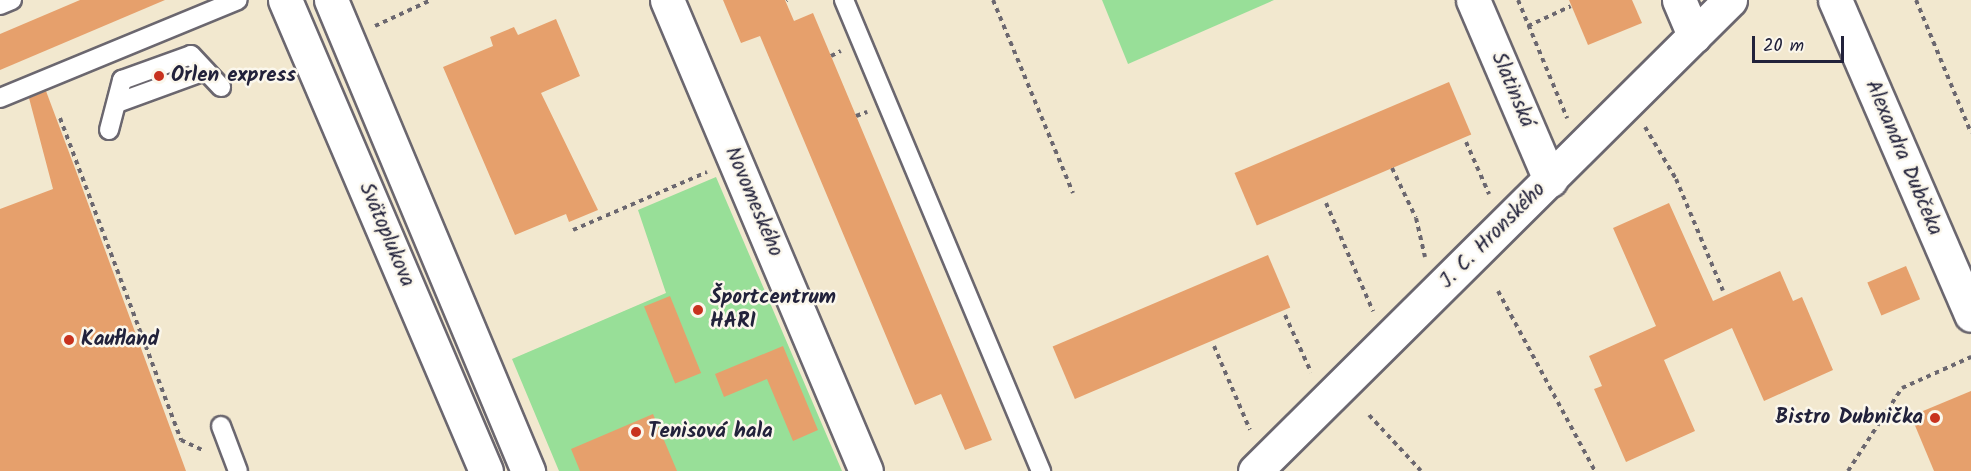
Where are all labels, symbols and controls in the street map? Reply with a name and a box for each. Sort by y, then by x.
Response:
scale bar [1755,24,1846,62]
text: 20 m [1763,32,1804,61]
street label: Slatinská [1485,49,1539,131]
place label: Orlen express [171,63,296,89]
marker: Orlen express [152,69,166,83]
street label: Alexandra Dubčeka [1859,77,1947,239]
street label: Novomeského [719,143,787,261]
street label: J. C. Hronského [1435,178,1551,294]
street label: Svätoplukova [353,179,419,291]
place label: Športcentrum HARI [710,285,836,335]
marker: Športcentrum HARI [691,303,705,317]
place label: Kaufland [81,327,159,353]
marker: Kaufland [62,333,76,347]
place label: Bistro Dubnička [1775,405,1923,431]
marker: Bistro Dubnička [1928,411,1942,425]
place label: Tenisová hala [648,419,773,445]
marker: Tenisová hala [629,425,643,439]

